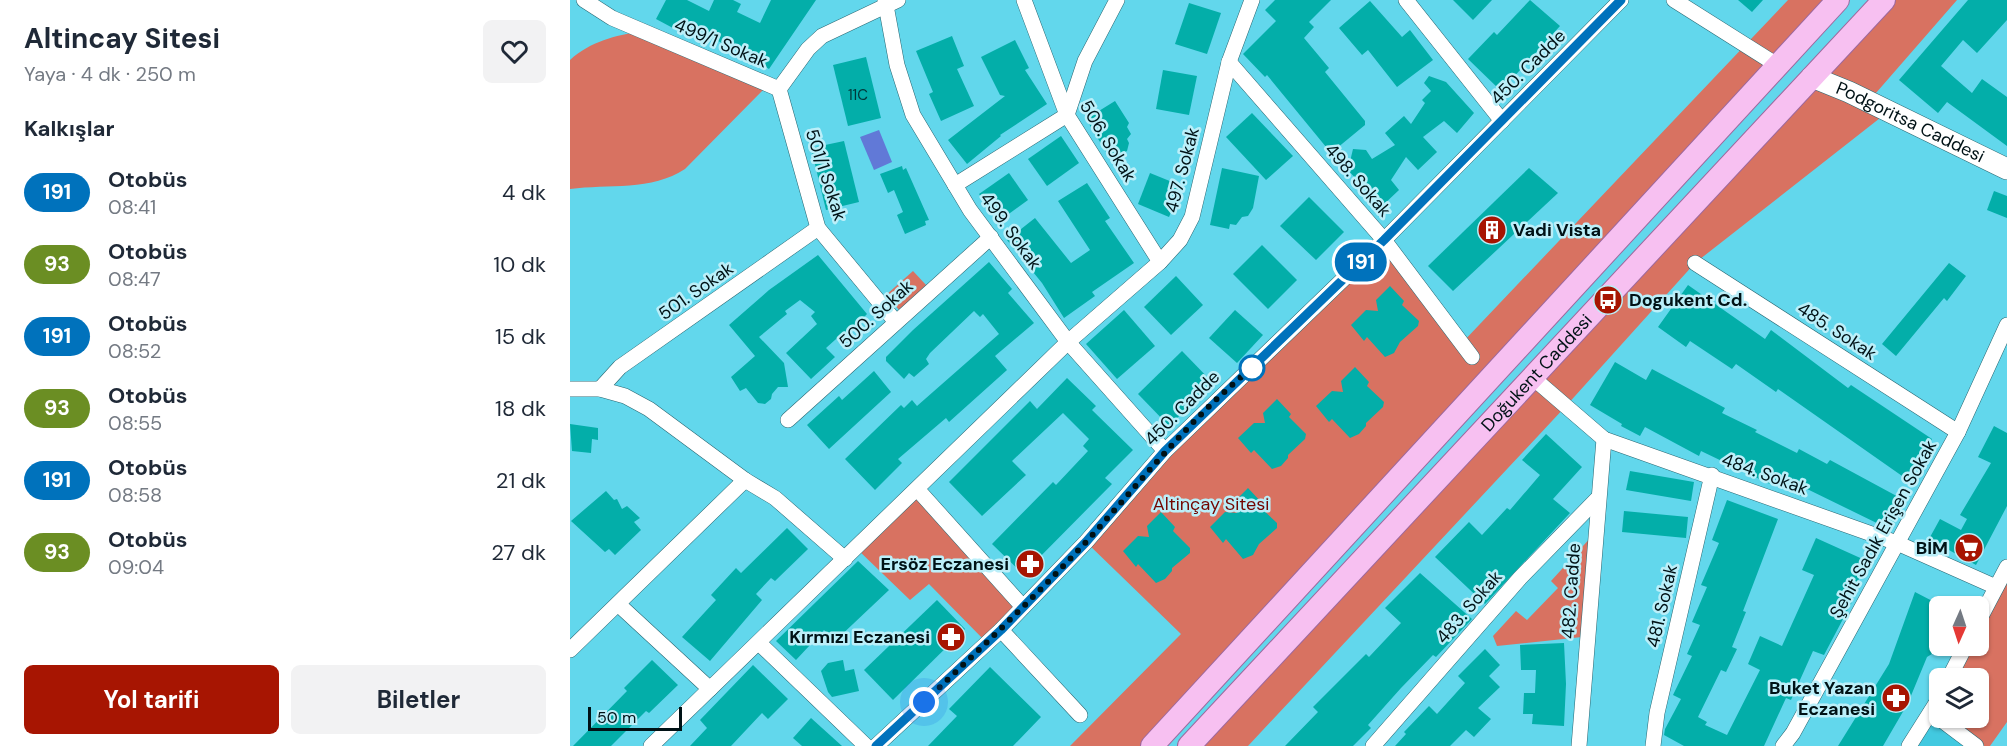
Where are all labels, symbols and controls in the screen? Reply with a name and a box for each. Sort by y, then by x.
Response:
street label: 499/1 Sokak [671,13,771,73]
text: Altincay Sitesi [24,20,220,57]
button: heart [483,20,546,83]
street label: 450. Cadde [1485,24,1571,110]
text: Yaya · 4 dk · 250 m [24,61,196,87]
street label: Podgoritsa Caddesi [1832,76,1988,168]
house number: 11C [848,85,868,105]
street label: 506. Sokak [1074,96,1142,186]
text: Kalkışlar [24,114,114,143]
street label: 497. Sokak [1159,125,1205,215]
street label: 501/1 Sokak [800,126,852,224]
street label: 498. Sokak [1319,138,1397,222]
text: Otobüs [108,165,188,194]
text: 191 [43,178,71,206]
text: 4 dk [502,178,546,207]
street label: 499. Sokak [975,187,1047,275]
text: 08:41 [108,194,156,220]
building icon: Vadi Vista [1476,214,1508,246]
place label: Vadi Vista [1513,218,1601,242]
text: Otobüs [108,237,188,266]
line badge: 191 [1326,242,1396,282]
text: 191 [1347,248,1375,276]
text: 93 [44,250,70,278]
text: 10 dk [493,250,546,279]
street label: 501. Sokak [654,256,738,326]
text: 08:47 [108,266,161,292]
street label: 500. Sokak [834,274,918,354]
bus stop icon: Dogukent Cd. [1592,284,1624,316]
place label: Dogukent Cd. [1629,288,1747,312]
street label: 485. Sokak [1793,296,1881,366]
text: Otobüs [108,309,188,338]
street label: Doğukent Caddesi [1476,309,1597,437]
text: 191 [43,322,71,350]
text: 15 dk [495,322,546,351]
text: 08:52 [108,338,161,364]
unlabelled marker [1239,355,1265,381]
street label: 450. Cadde [1139,365,1225,451]
text: Otobüs [108,381,188,410]
text: 93 [44,394,70,422]
text: 18 dk [495,394,546,423]
text: 08:55 [108,410,162,436]
street label: Şehit Sadık Erişen Sokak [1824,436,1942,622]
street label: 484. Sokak [1719,447,1811,501]
text: Otobüs [108,453,188,482]
text: 191 [43,466,71,494]
text: 21 dk [496,466,546,495]
text: 08:58 [108,482,162,508]
park label: Altinçay Sitesi [1153,492,1269,516]
text: Otobüs [108,525,188,554]
supermarket icon: BİM [1953,532,1985,564]
place label: BİM [1916,536,1948,560]
text: 93 [44,538,70,566]
text: 27 dk [491,538,546,567]
street label: 482. Cadde [1556,542,1586,640]
pharmacy icon: Ersöz Eczanesi [1014,548,1046,580]
place label: Ersöz Eczanesi [880,552,1009,576]
text: 09:04 [108,554,164,580]
street label: 481. Sokak [1641,562,1683,650]
street label: 483. Sokak [1430,565,1508,649]
north arrow [1929,596,1989,656]
map controls [1929,596,1989,728]
pharmacy icon: Kırmızı Eczanesi [935,621,967,653]
place label: Kırmızı Eczanesi [789,625,930,649]
button: Yol tarifi [24,665,279,734]
button: Biletler [291,665,546,734]
button: layers [1929,668,1989,728]
place label: Buket Yazan Eczanesi [1769,676,1875,721]
pharmacy icon: Buket Yazan Eczanesi [1880,682,1912,714]
your location [909,687,939,717]
scale bar [588,704,682,732]
text: 50 m [597,707,636,728]

